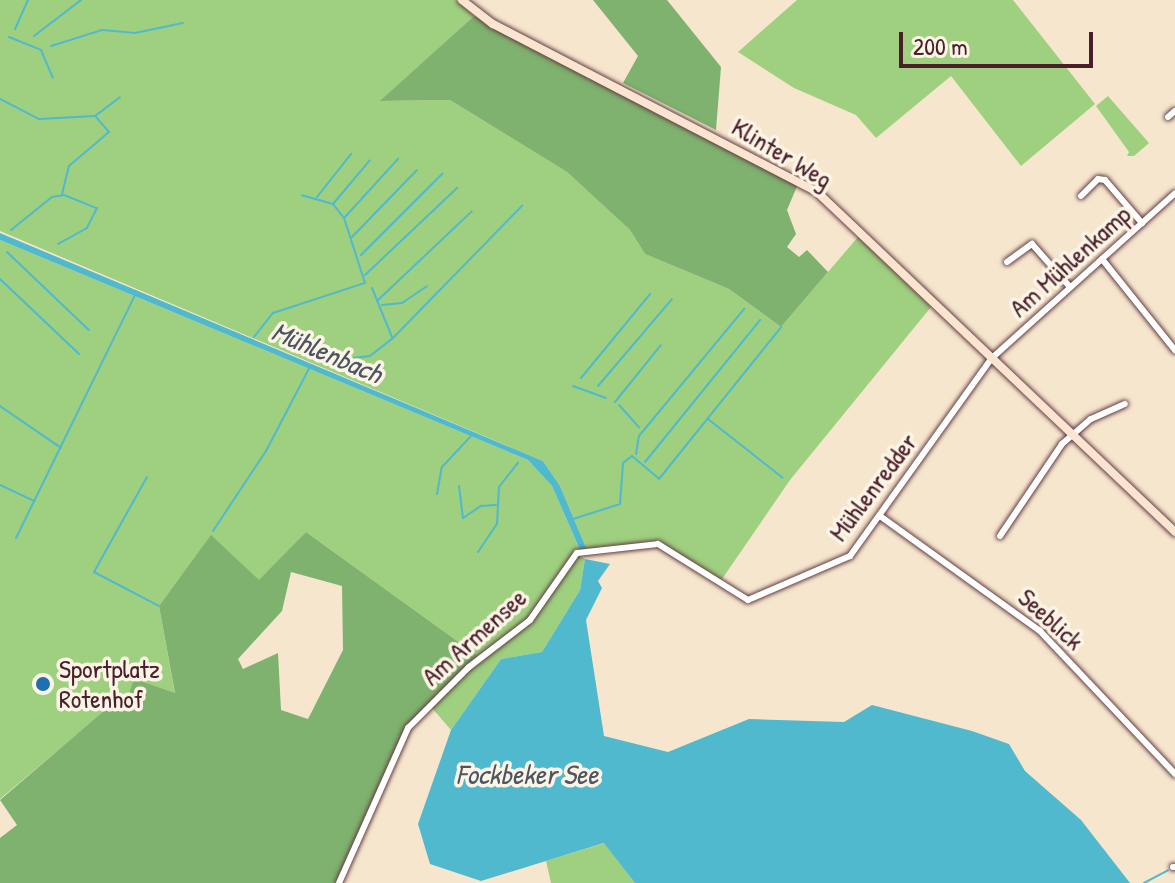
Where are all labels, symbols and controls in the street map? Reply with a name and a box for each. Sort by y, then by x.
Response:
scale bar [903,16,1097,66]
text: 200 m [913,30,968,62]
street label: Klinter Weg [726,111,838,195]
street label: Am Mühlenkamp [1003,199,1137,323]
water label: Mühlenbach [267,314,387,390]
street label: Mühlenredder [822,427,924,547]
street label: Am Armensee [415,582,533,692]
street label: Seeblick [1012,582,1090,656]
place label: Sportplatz Rotenhof [59,653,160,714]
marker: Sportplatz Rotenhof [34,675,52,693]
water label: Fockbeker See [456,757,598,791]

